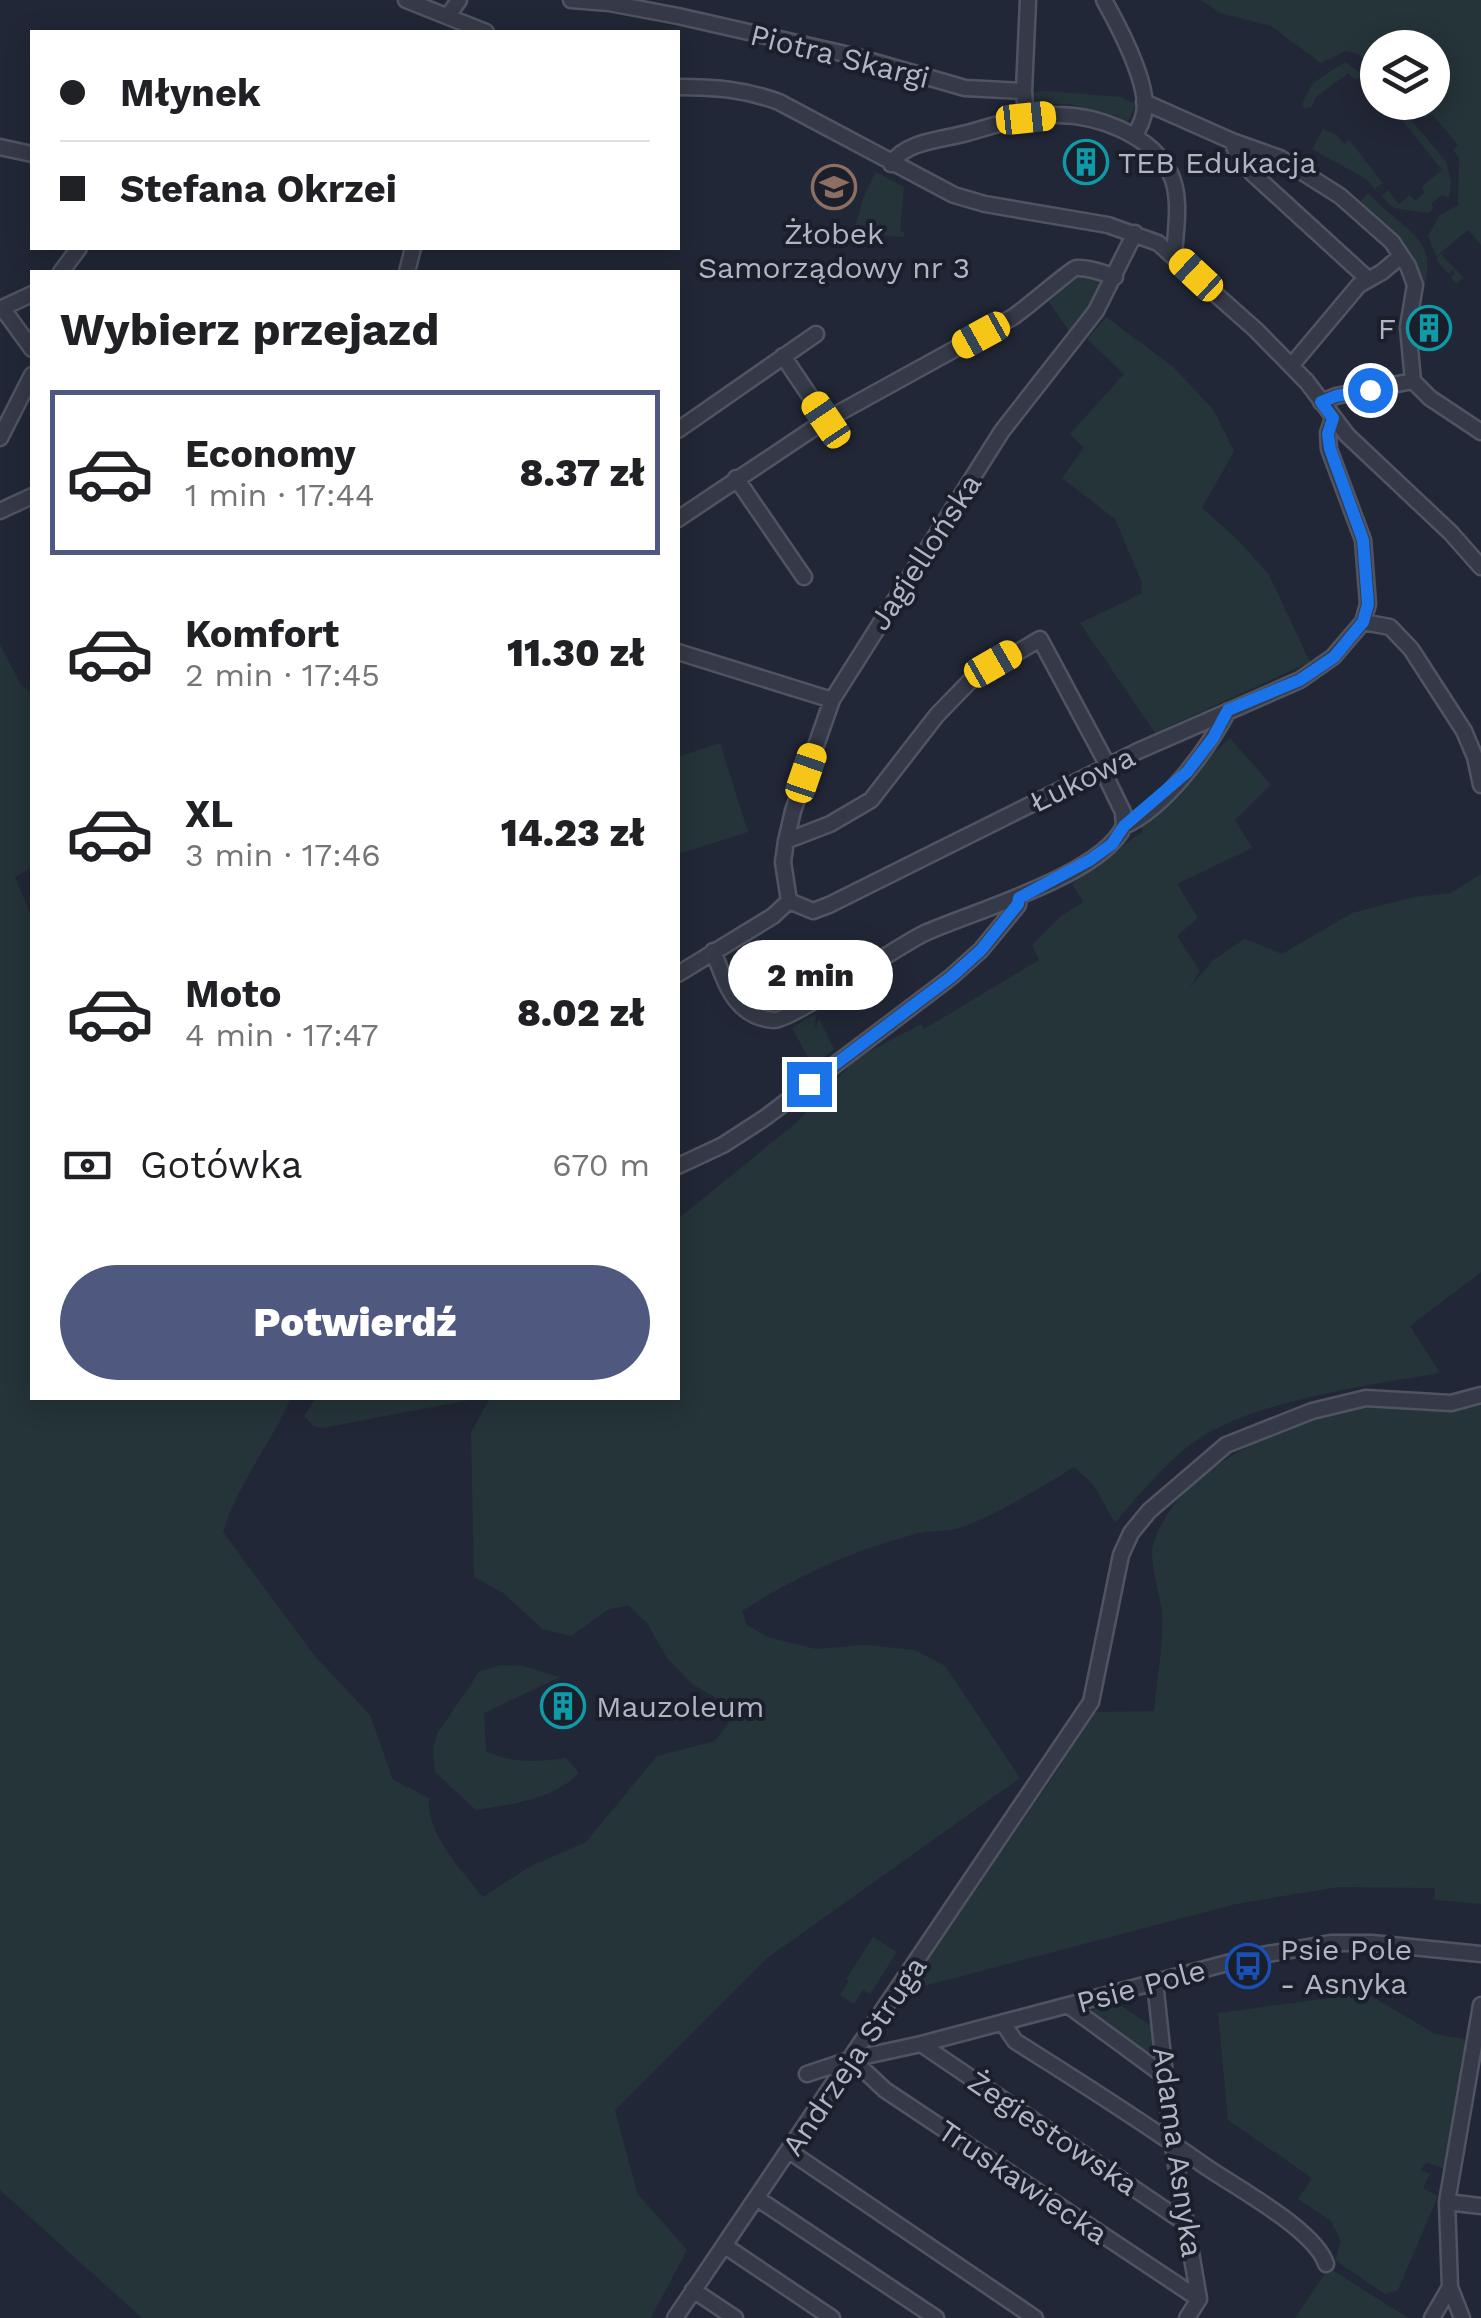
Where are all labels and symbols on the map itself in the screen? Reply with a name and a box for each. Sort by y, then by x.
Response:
street label: Piotra Skargi [747,17,933,95]
car [995,100,1057,136]
building icon: TEB Edukacja [1063,139,1109,185]
place label: TEB Edukacja [1118,145,1316,180]
school or university icon: Żłobek Samorządowy nr 3 [811,164,857,210]
place label: Żłobek Samorządowy nr 3 [698,216,970,285]
car [1164,244,1228,306]
building icon: F [1406,305,1452,351]
car [947,307,1015,363]
place label: F [1378,311,1396,346]
route start [1348,368,1393,413]
car [797,387,855,453]
street label: Jagiellońska [862,467,988,637]
car [960,636,1026,692]
street label: Łukowa [1024,739,1140,819]
car [782,740,830,806]
callout: 2 min [726,939,892,1009]
route end [787,1062,832,1107]
building icon: Mauzoleum [540,1683,586,1729]
place label: Mauzoleum [596,1689,764,1724]
place label: Psie Pole - Asnyka [1280,1932,1412,2001]
bus stop icon: Psie Pole - Asnyka [1225,1943,1271,1989]
street label: Andrzeja Struga [774,1950,934,2162]
street label: Psie Pole [1073,1952,1209,2020]
street label: Adama Asnyka [1146,2045,1210,2259]
street label: Żegiestowska [962,2063,1144,2203]
street label: Truskawiecka [932,2112,1114,2252]

